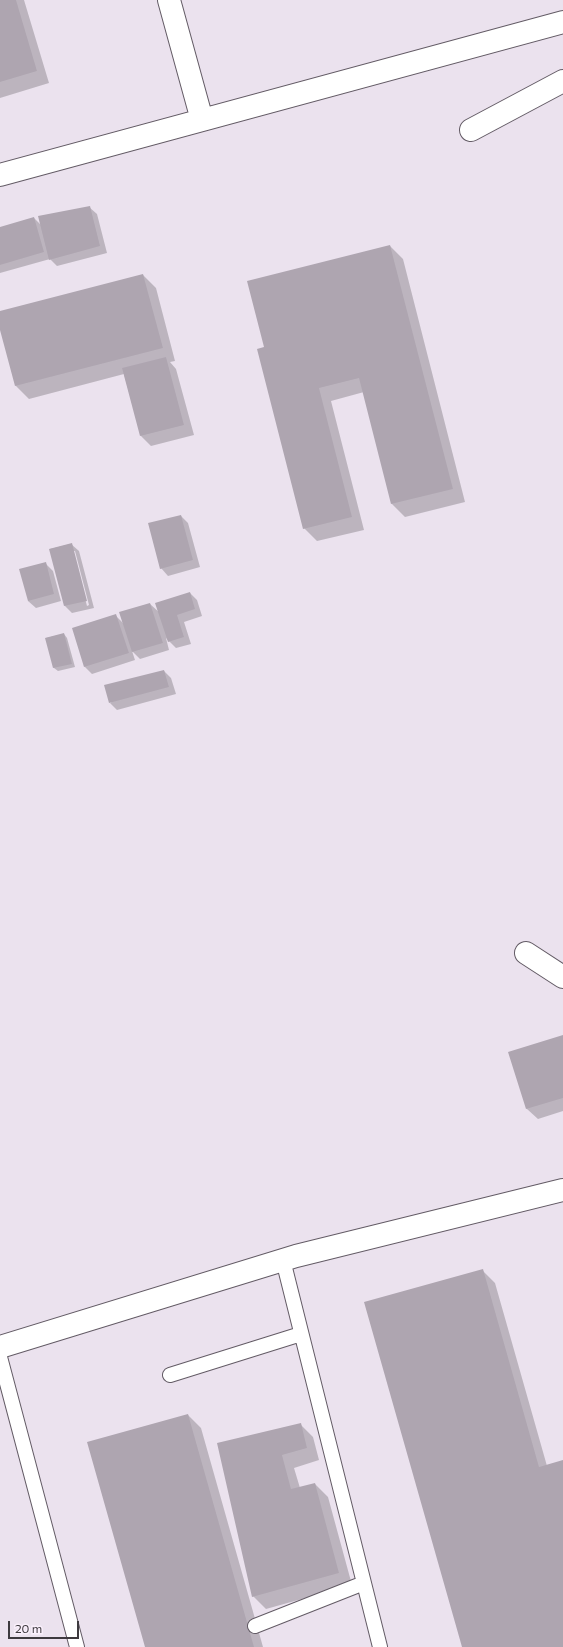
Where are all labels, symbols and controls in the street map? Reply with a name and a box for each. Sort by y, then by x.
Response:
scale bar [10,1613,81,1639]
text: 20 m [15,1621,42,1635]

